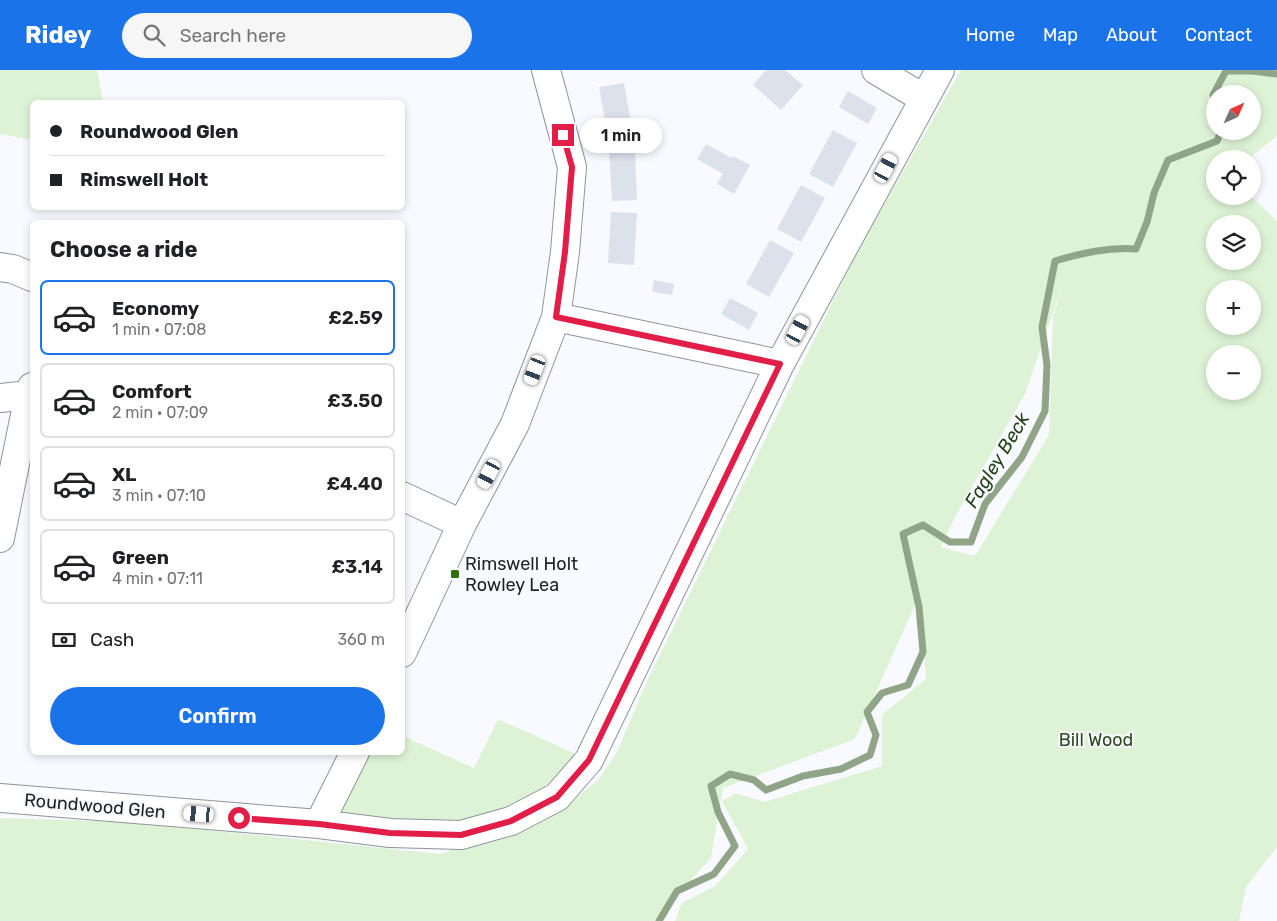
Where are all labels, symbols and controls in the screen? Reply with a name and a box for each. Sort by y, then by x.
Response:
search box [122,13,472,58]
text: Ridey [25,21,92,49]
icon: search [140,21,168,49]
text: Search here [180,24,286,47]
text: Home [966,24,1015,46]
text: Map [1043,24,1078,46]
text: About [1106,24,1157,46]
text: Contact [1185,24,1252,46]
north arrow [1206,85,1261,140]
map controls [1206,85,1261,400]
callout: 1 min [580,118,663,152]
text: Roundwood Glen [80,120,239,143]
route end [552,124,574,146]
text: 1 min [601,126,641,145]
button: locate [1206,150,1261,205]
car [872,151,899,185]
text: Rimswell Holt [80,168,208,191]
button: layers [1206,215,1261,270]
text: Choose a ride [50,236,197,263]
button: + [1206,280,1261,335]
icon: car [52,295,97,340]
text: Economy [112,297,199,320]
text: £2.59 [328,306,383,329]
car [784,313,811,347]
text: 1 min · 07:08 [112,320,206,339]
button: − [1206,345,1261,400]
car [522,353,547,387]
icon: car [52,378,97,423]
text: Comfort [112,380,192,403]
text: £3.50 [327,389,383,412]
text: 2 min · 07:09 [112,403,208,422]
water label: Fagley Beck [960,408,1034,512]
car [475,457,502,491]
icon: car [52,461,97,506]
text: XL [112,463,136,486]
text: £4.40 [327,472,383,495]
text: 3 min · 07:10 [112,486,206,505]
icon: car [52,544,97,589]
text: Green [112,546,169,569]
place label: Rimswell Holt Rowley Lea [465,553,578,596]
text: £3.14 [332,555,383,578]
marker: Rimswell Holt Rowley Lea [449,568,461,580]
text: 4 min · 07:11 [112,569,203,588]
icon: cash [50,626,78,654]
text: Cash [90,628,134,651]
text: 360 m [337,630,385,649]
button: Confirm [50,687,385,745]
park label: Bill Wood [1059,729,1133,751]
street label: Roundwood Glen [23,789,167,823]
car [183,805,214,823]
route start [228,807,250,829]

